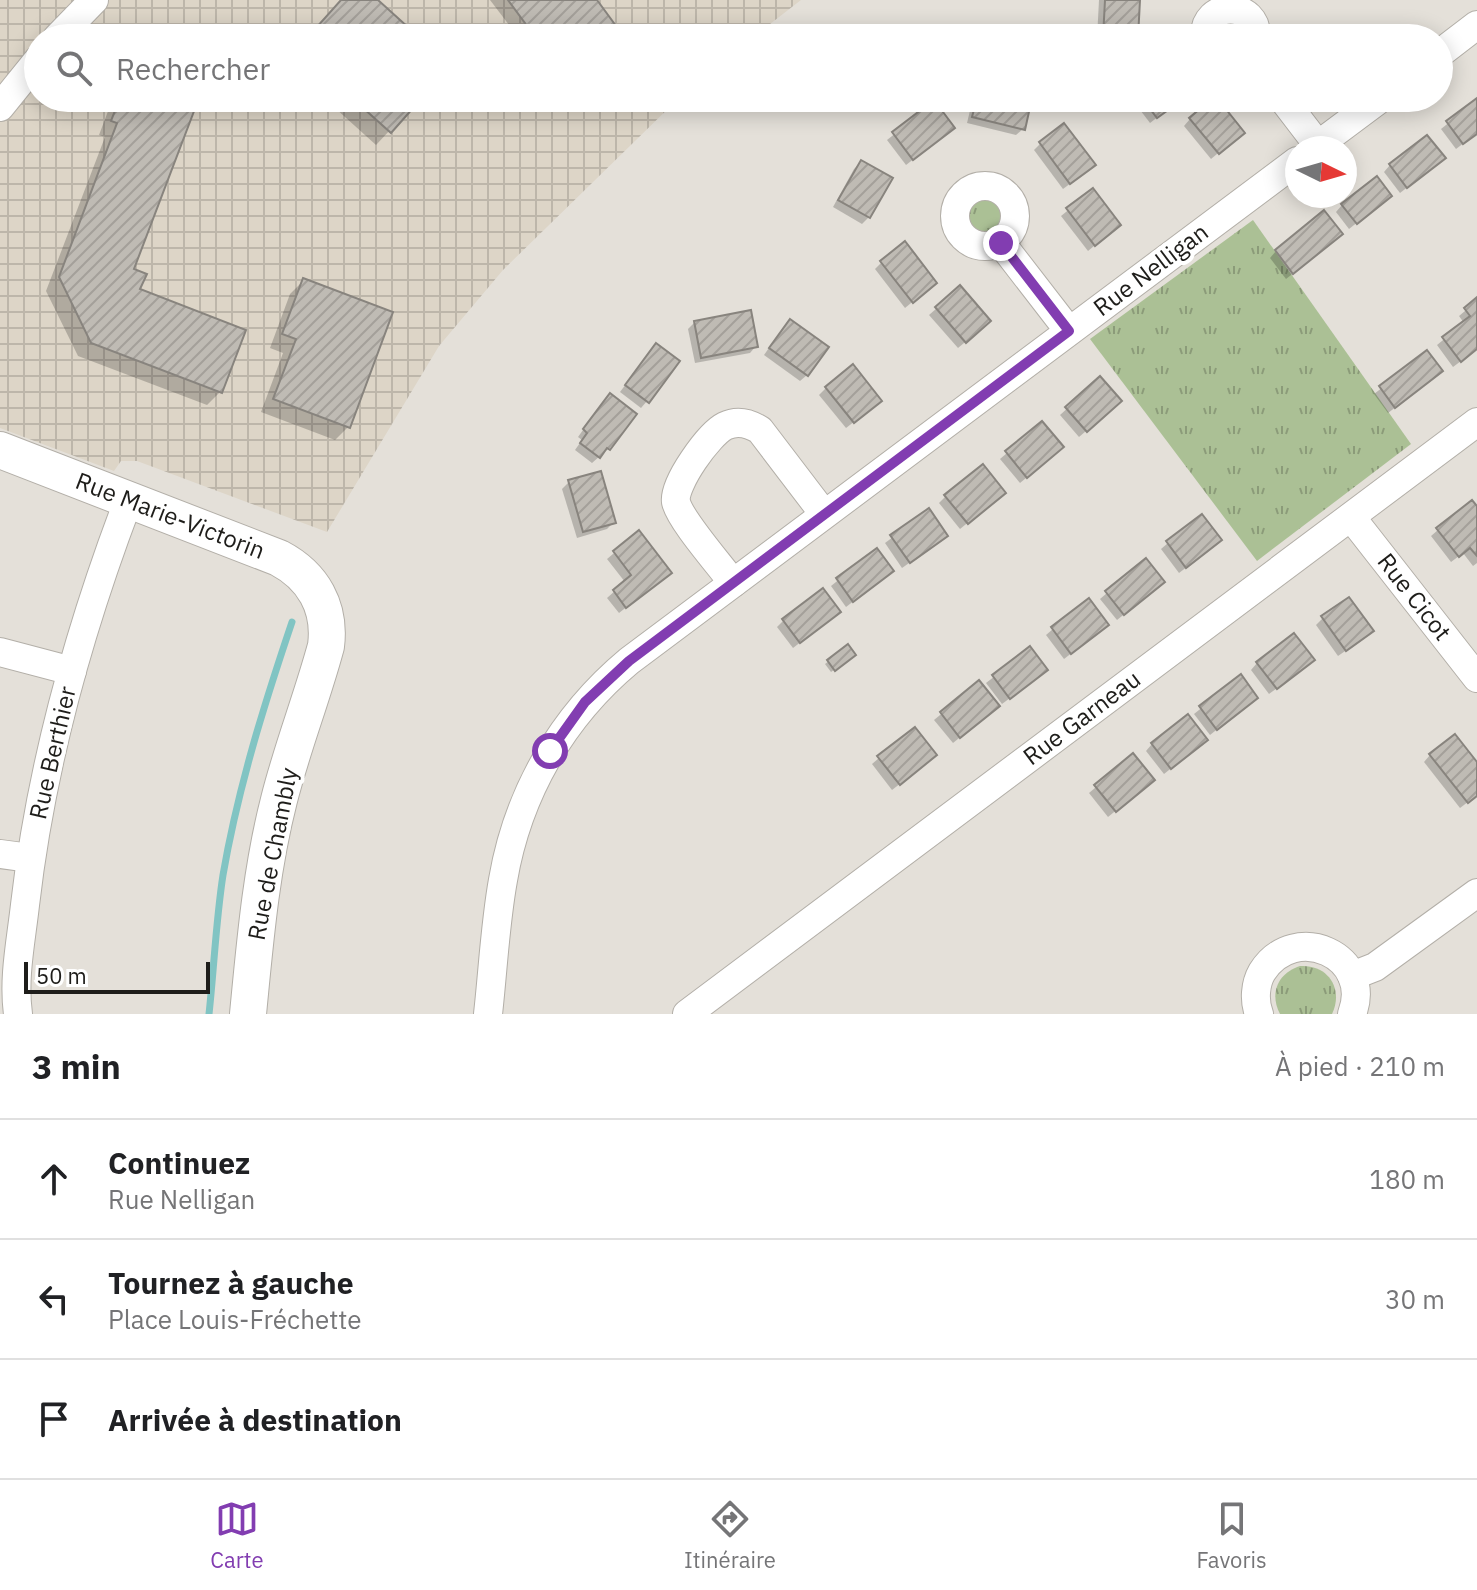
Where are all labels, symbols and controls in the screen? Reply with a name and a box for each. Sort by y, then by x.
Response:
search box [24,24,1453,112]
icon: search [52,46,96,90]
text: Rechercher [116,49,270,88]
north arrow [1285,136,1357,208]
street label: Rue Nelligan [1086,216,1214,323]
route end [983,225,1019,261]
street label: Rue Marie-Victorin [71,464,270,566]
street label: Rue Cicot [1371,546,1459,647]
street label: Rue Garneau [1016,662,1147,772]
street label: Rue Berthier [21,683,83,822]
route start [532,733,568,769]
street label: Rue de Chambly [240,765,304,943]
scale bar [24,958,210,994]
text: 50 m [36,961,87,990]
text: 3 min [32,1044,121,1088]
text: À pied · 210 m [1275,1049,1445,1083]
text: Continuez [108,1143,250,1182]
icon: ahead [32,1157,76,1201]
text: 180 m [1369,1162,1445,1196]
text: Rue Nelligan [108,1182,255,1216]
text: Tournez à gauche [108,1263,354,1302]
icon: left [32,1277,76,1321]
text: 30 m [1385,1282,1445,1316]
text: Place Louis-Fréchette [108,1302,361,1336]
icon: arrive [32,1397,76,1441]
text: Arrivée à destination [108,1400,402,1439]
tab: Carte [210,1497,264,1574]
tab: Itinéraire [684,1497,776,1574]
tab: Favoris [1196,1497,1267,1574]

